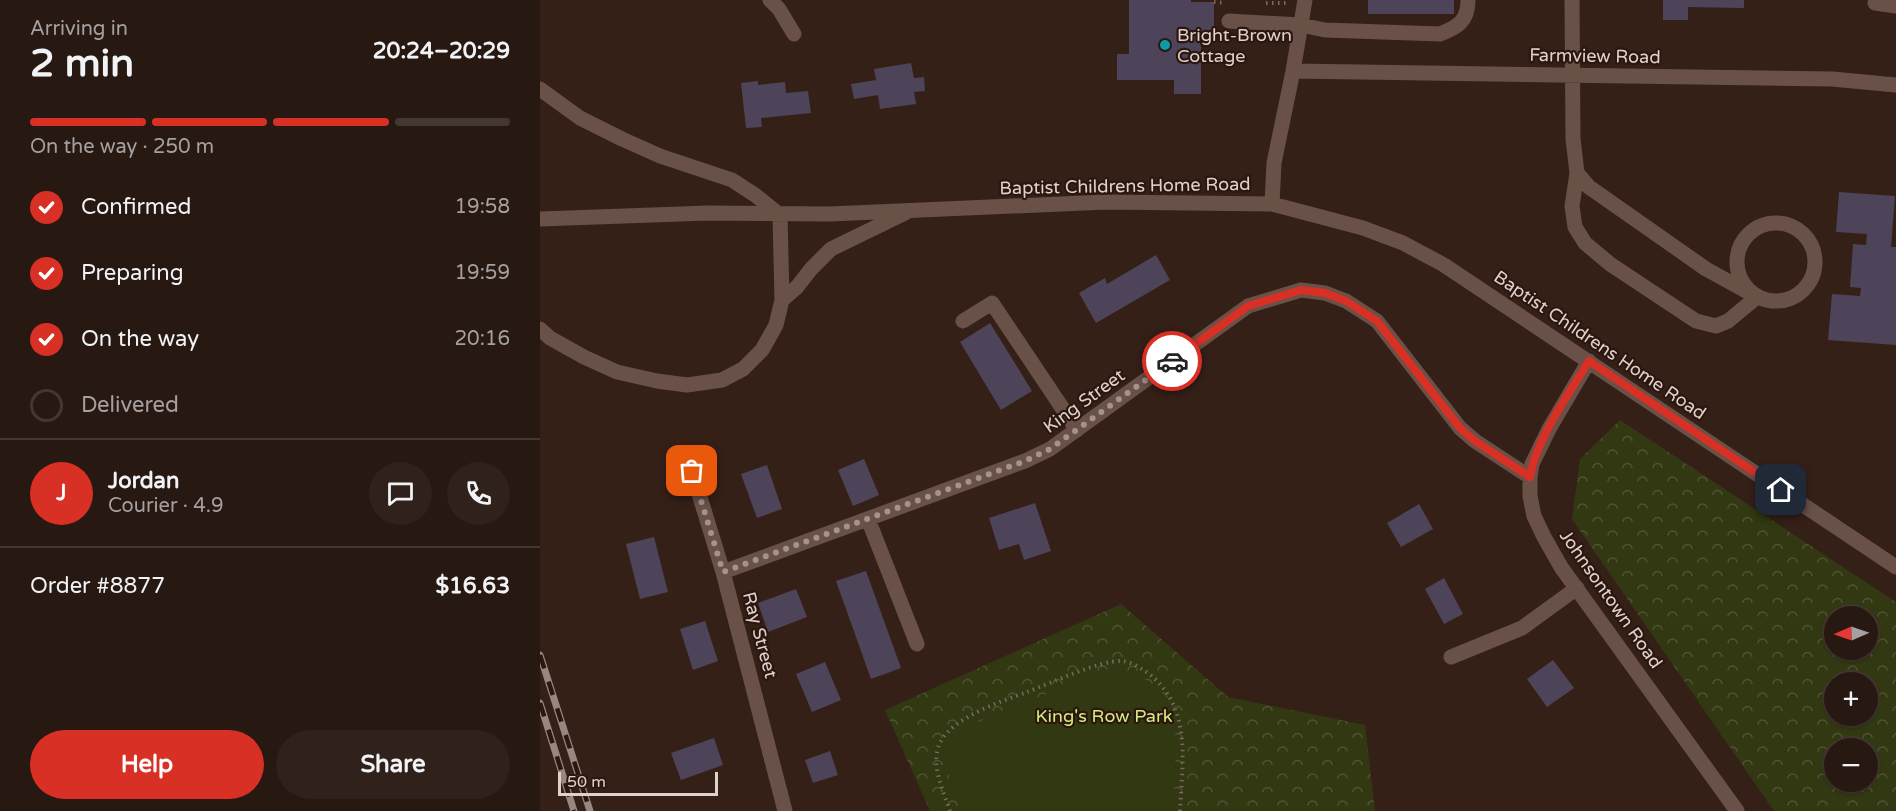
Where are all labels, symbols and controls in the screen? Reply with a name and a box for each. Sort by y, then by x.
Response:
text: Arriving in [30,17,128,41]
place label: Bright-Brown Cottage [1177,24,1292,67]
text: 20:24–20:29 [373,38,510,64]
marker: Bright-Brown Cottage [1158,38,1172,52]
text: 2 min [30,40,134,87]
street label: Farmview Road [1529,44,1661,68]
text: On the way · 250 m [30,135,214,159]
street label: Baptist Childrens Home Road [999,173,1251,199]
icon: check [30,191,63,224]
text: Confirmed [81,194,191,220]
text: 19:58 [455,195,510,219]
icon: check [30,257,63,290]
text: Preparing [81,260,184,286]
text: 19:59 [455,261,510,285]
street label: Baptist Childrens Home Road [1490,266,1710,424]
icon: check [30,323,63,356]
text: On the way [81,326,199,352]
text: 20:16 [455,327,510,351]
courier [1142,331,1202,391]
icon: car [1156,345,1189,378]
street label: King Street [1039,364,1129,438]
text: Delivered [81,392,179,418]
pin [666,445,717,496]
icon: bag [675,454,708,487]
button: chat [369,462,432,525]
button: phone [447,462,510,525]
pin [1755,464,1806,515]
text: Jordan [108,468,179,494]
icon: home [1764,473,1797,506]
text: J [56,480,67,506]
text: Courier · 4.9 [108,494,223,518]
street label: Johnsontown Road [1555,525,1667,673]
text: Order #8877 [30,573,165,599]
text: $16.63 [435,573,510,599]
street label: Ray Street [738,589,782,681]
north arrow [1824,606,1878,660]
map controls [1824,606,1878,792]
button: + [1824,672,1878,726]
park label: King's Row Park [1035,705,1173,727]
button: Help [30,730,264,799]
button: Share [276,730,510,799]
button: − [1824,738,1878,792]
scale bar [558,769,718,796]
text: 50 m [567,772,606,792]

